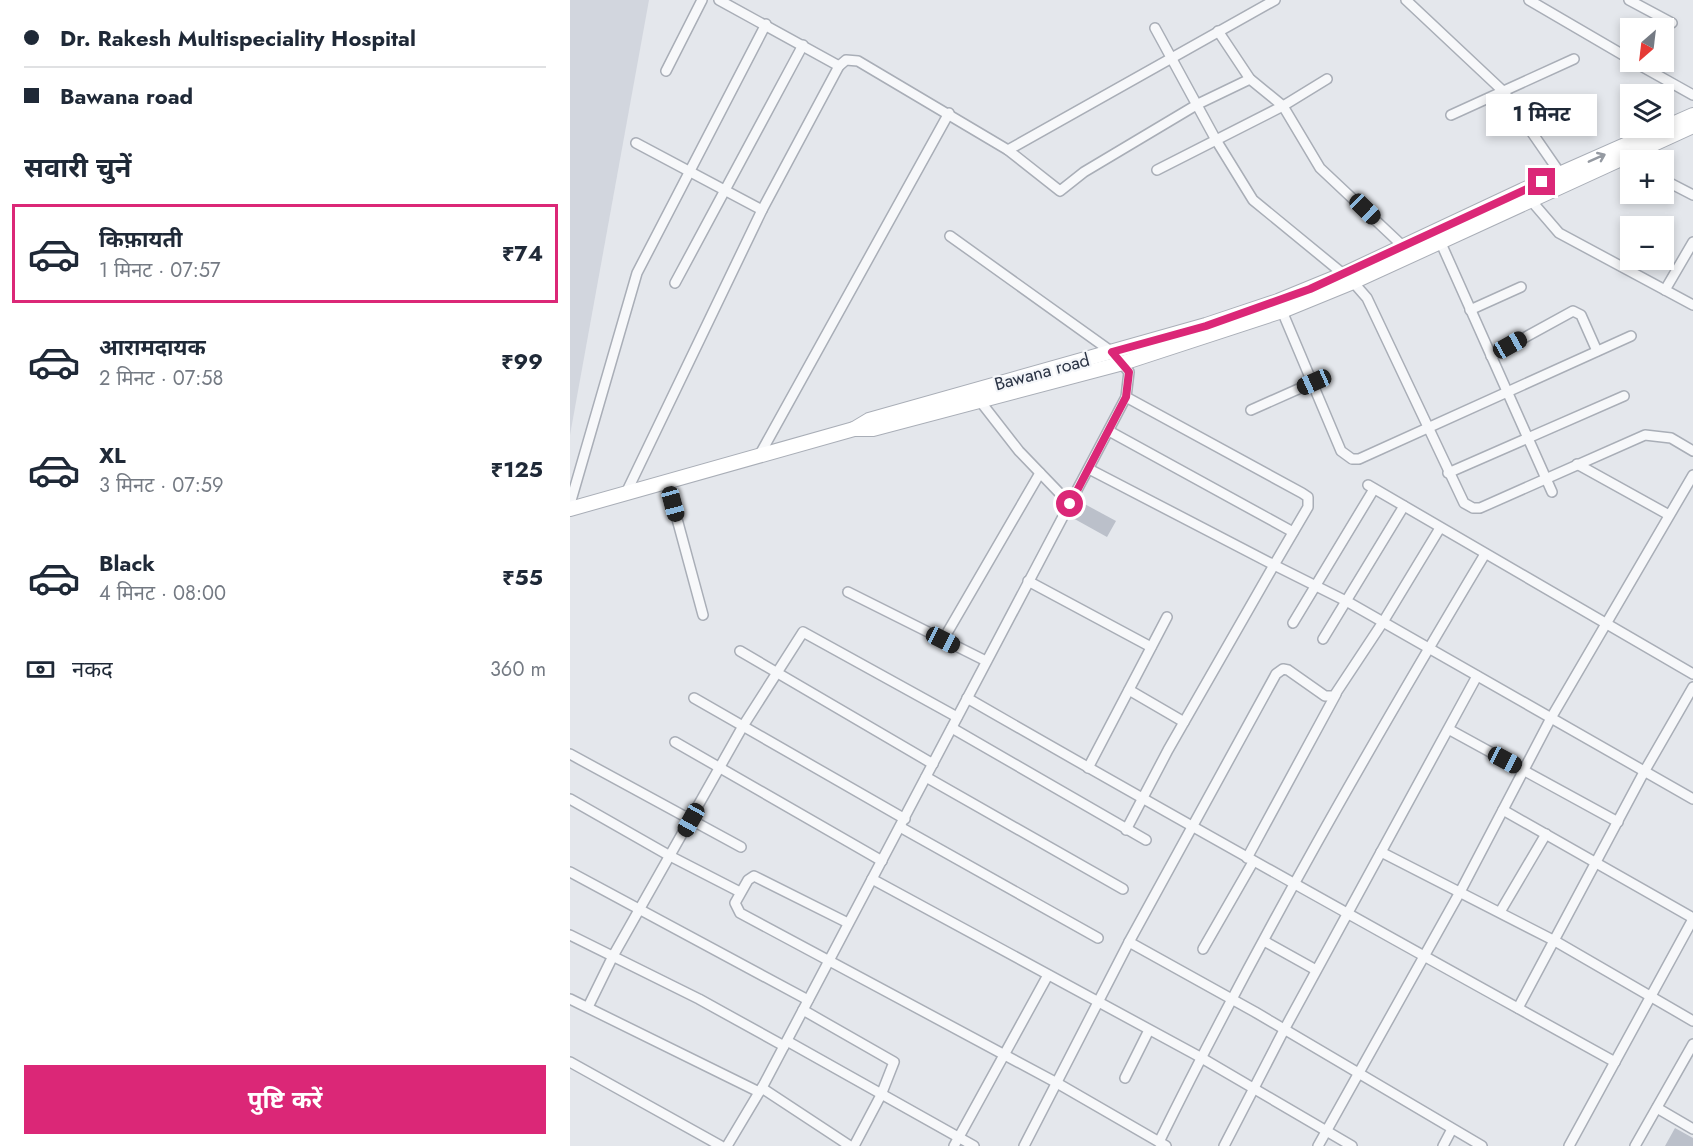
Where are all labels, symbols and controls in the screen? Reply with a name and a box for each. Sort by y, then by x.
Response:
north arrow [1620,18,1674,72]
map controls [1620,18,1674,270]
text: Dr. Rakesh Multispeciality Hospital [60,22,416,54]
text: Bawana road [60,80,193,112]
button: layers [1620,84,1674,138]
callout: 1 मिनट [1486,95,1598,137]
text: 1 मिनट [1512,100,1571,129]
text: सवारी चुनें [24,148,131,187]
button: + [1620,150,1674,204]
one-way arrow [1587,151,1605,163]
route end [1528,168,1555,195]
car [1346,190,1384,228]
button: − [1620,216,1674,270]
text: किफ़ायती [99,223,183,255]
icon: car [27,227,81,281]
text: ₹74 [502,237,543,269]
text: 1 मिनट · 07:57 [99,256,221,285]
car [1490,328,1530,362]
text: आरामदायक [99,331,206,363]
icon: car [27,335,81,389]
text: ₹99 [501,345,543,377]
street label: Bawana road [991,347,1093,397]
text: 2 मिनट · 07:58 [99,364,223,393]
car [1294,366,1334,398]
text: XL [99,439,126,471]
icon: car [27,443,81,497]
text: ₹125 [491,453,543,485]
text: 3 मिनट · 07:59 [99,471,224,500]
car [660,484,686,524]
route start [1056,490,1083,517]
text: Black [99,547,155,579]
icon: car [27,551,81,605]
text: ₹55 [502,561,543,593]
text: 4 मिनट · 08:00 [99,579,226,608]
car [923,624,963,656]
icon: cash [24,653,57,686]
text: नकद [72,653,113,685]
text: 360 m [490,655,546,684]
car [1485,744,1525,776]
car [674,800,708,840]
button: पुष्टि करें [24,1065,546,1134]

